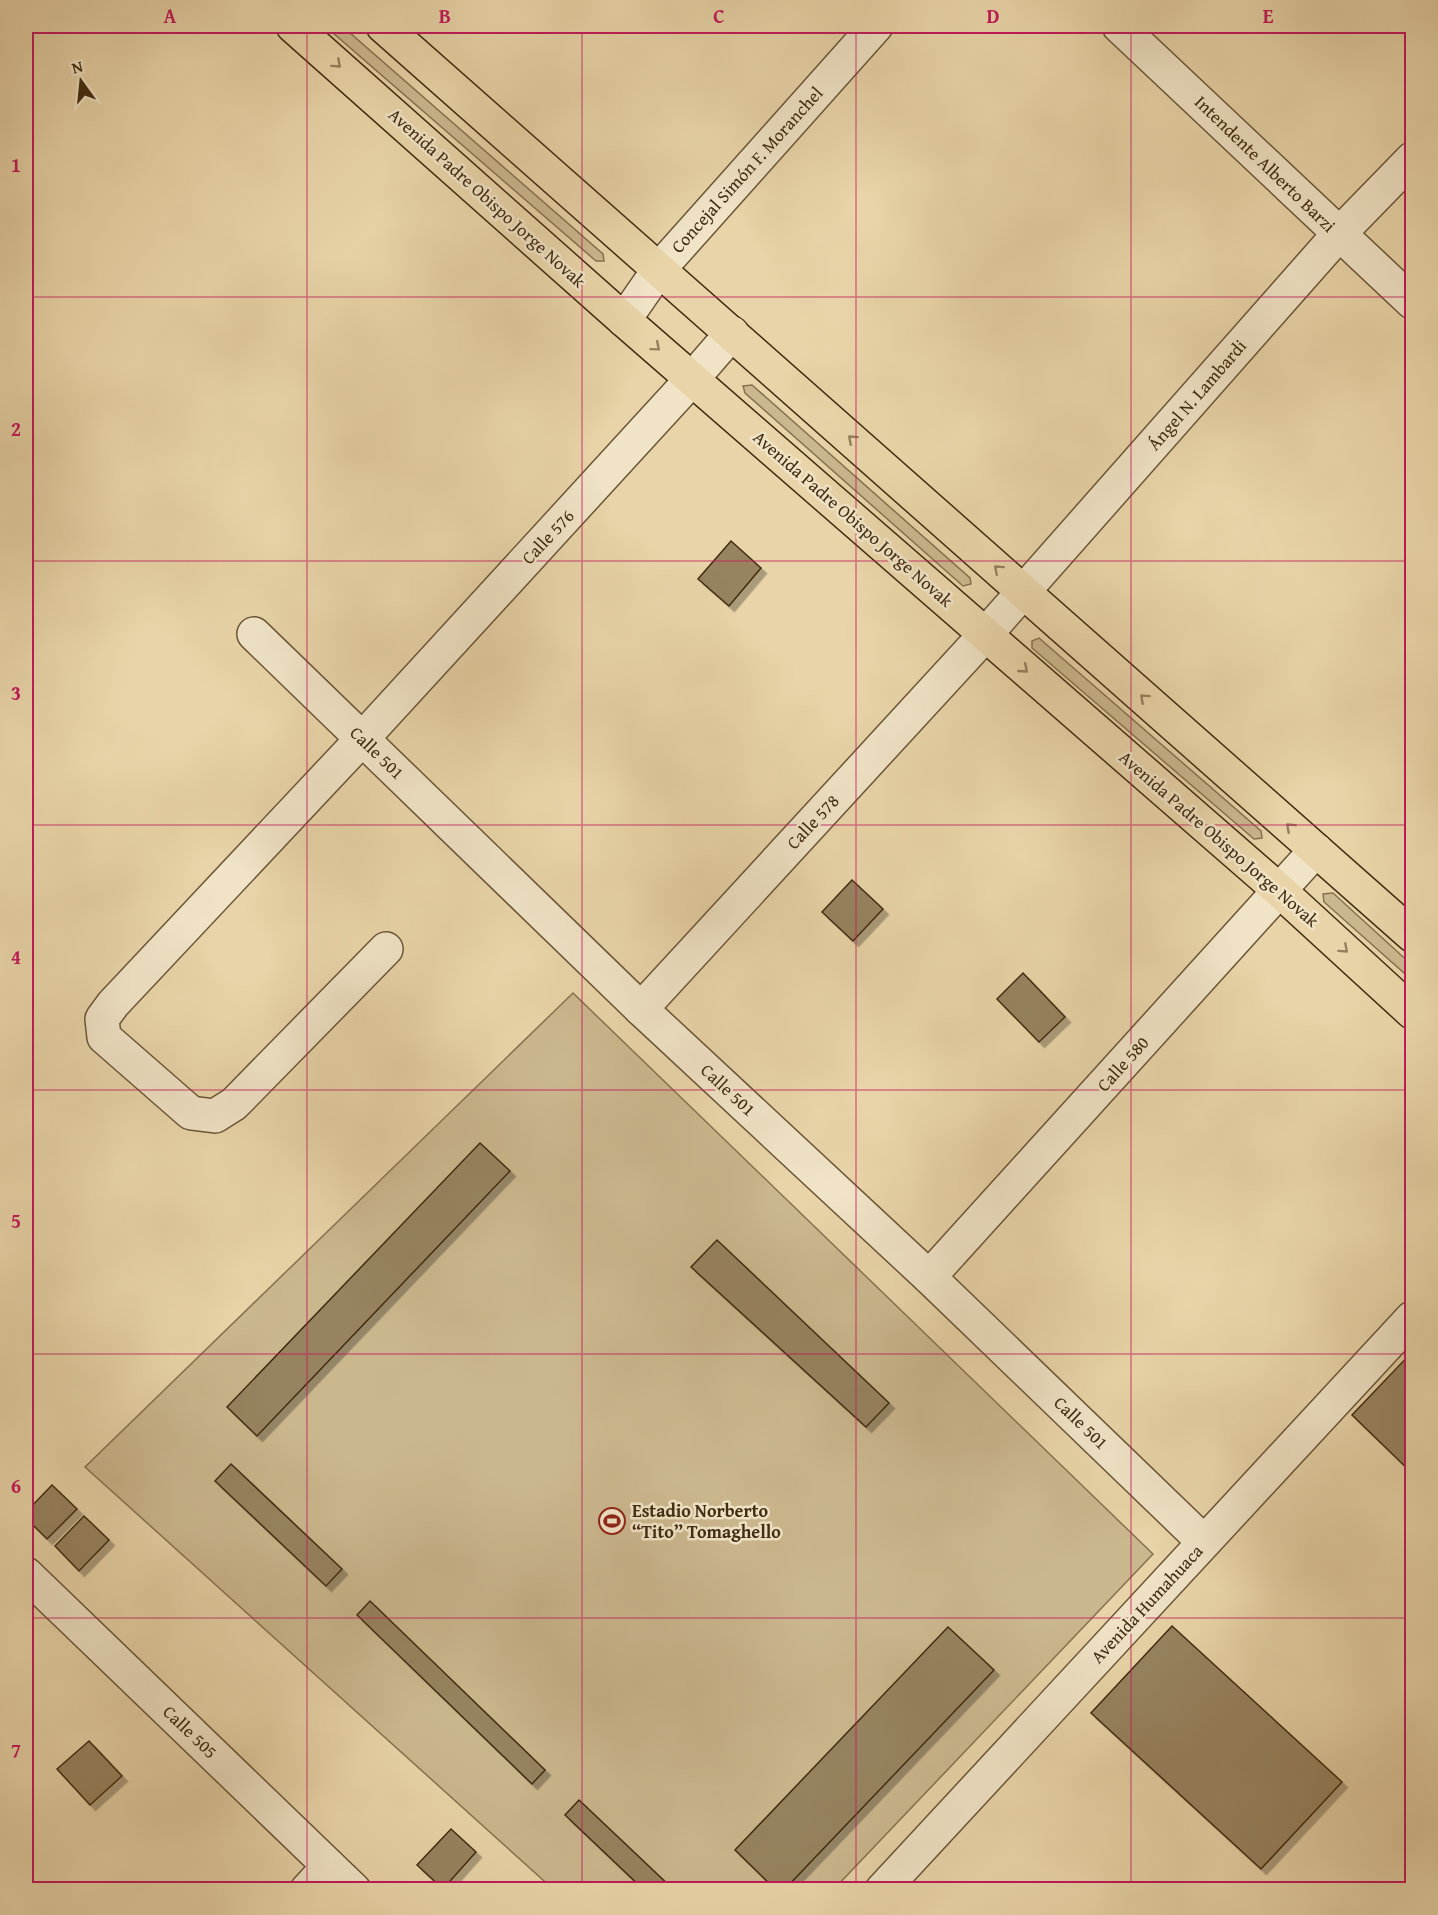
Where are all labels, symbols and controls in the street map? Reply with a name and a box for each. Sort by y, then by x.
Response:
text: A [164,1,177,30]
text: B [439,1,451,30]
text: C [713,1,725,30]
text: D [986,1,1000,30]
text: E [1263,1,1274,30]
north arrow [51,51,111,111]
text: N [69,53,86,79]
one-way arrow [330,57,341,68]
street label: Concejal Simón F. Moranchel [664,80,829,259]
street label: Intendente Alberto Barzi [1189,89,1342,238]
street label: Avenida Padre Obispo Jorge Novak [383,101,593,294]
text: 1 [11,150,21,179]
street label: Ángel N. Lambardi [1141,333,1252,456]
one-way arrow [649,340,660,351]
text: 2 [11,414,21,443]
street label: Avenida Padre Obispo Jorge Novak [747,424,960,614]
one-way arrow [848,435,859,446]
street label: Calle 576 [515,503,580,570]
one-way arrow [994,565,1005,576]
one-way arrow [1017,662,1028,673]
text: 3 [11,678,21,707]
one-way arrow [1140,694,1151,705]
street label: Calle 501 [344,720,411,786]
street label: Avenida Padre Obispo Jorge Novak [1113,744,1326,934]
street label: Calle 578 [780,788,845,855]
one-way arrow [1286,823,1297,834]
text: 4 [11,942,21,971]
one-way arrow [1337,942,1348,953]
street label: Calle 580 [1090,1030,1155,1098]
street label: Calle 501 [695,1057,762,1122]
text: 5 [11,1206,21,1235]
street label: Calle 501 [1048,1390,1115,1456]
text: 6 [11,1471,21,1500]
place label: Estadio Norberto “Tito” Tomaghello [632,1497,781,1545]
sports icon: Estadio Norberto “Tito” Tomaghello [597,1506,627,1536]
street label: Avenida Humahuaca [1084,1538,1209,1669]
street label: Calle 505 [157,1699,224,1765]
text: 7 [11,1735,21,1764]

